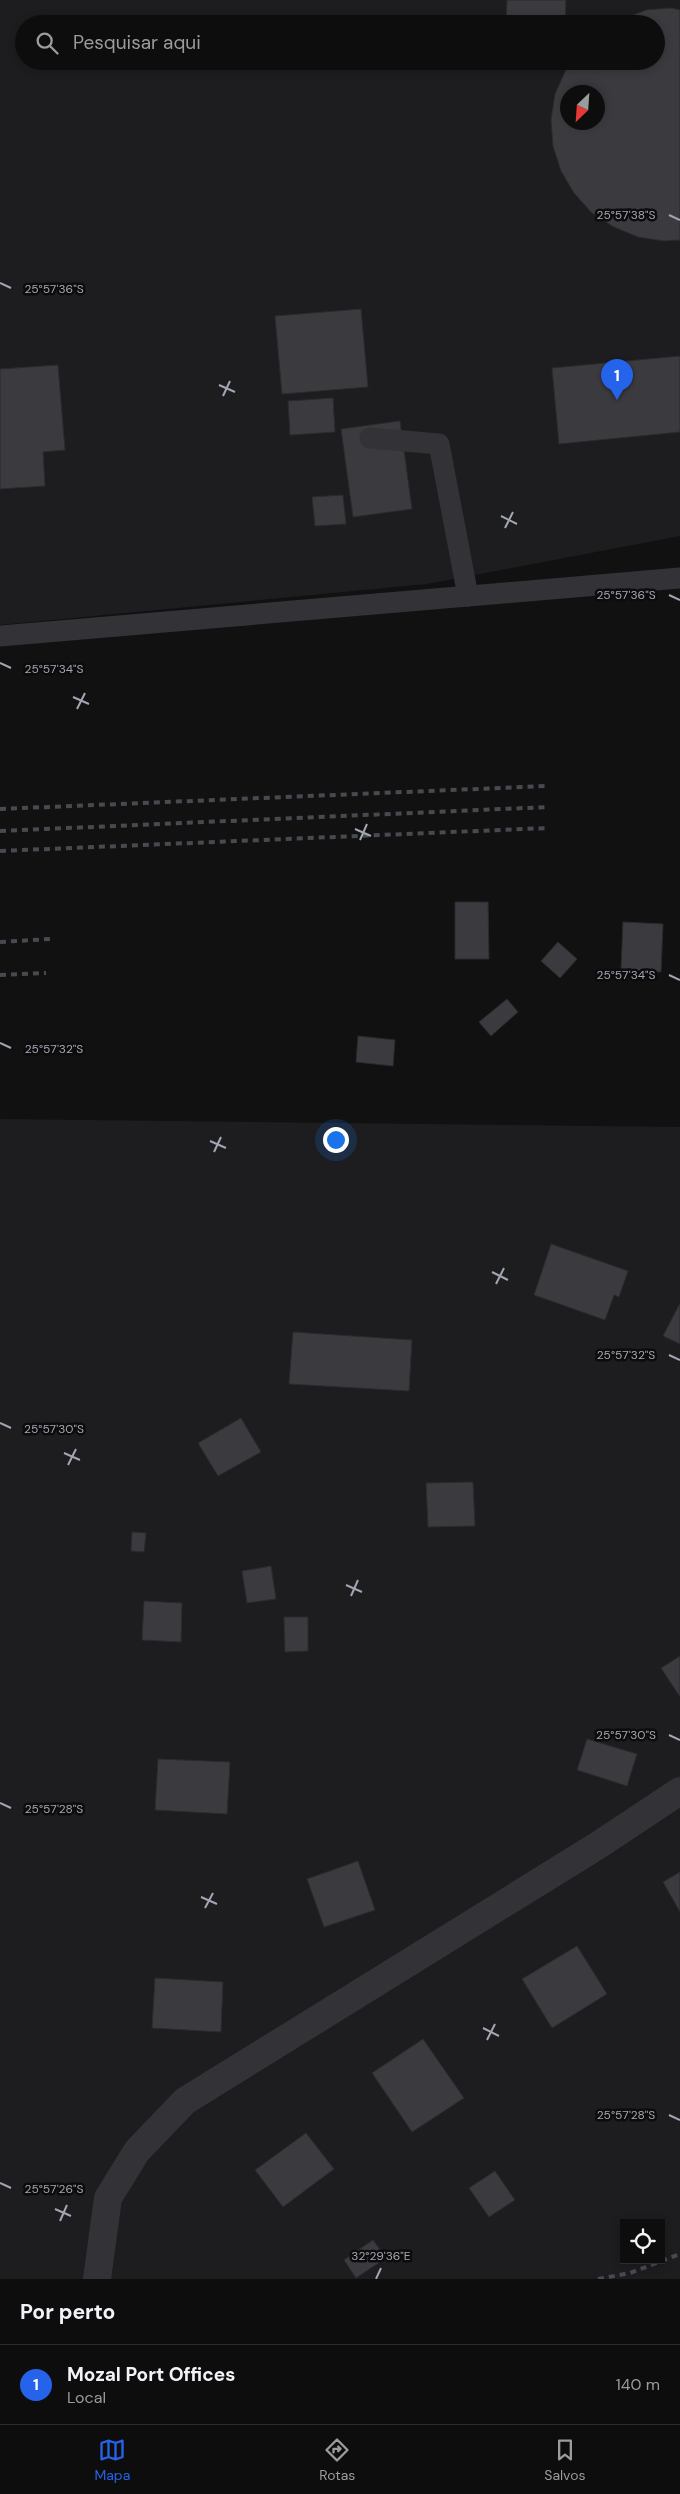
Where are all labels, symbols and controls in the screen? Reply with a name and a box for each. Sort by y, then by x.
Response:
search box [15,15,665,70]
icon: search [33,29,61,57]
text: Pesquisar aqui [73,30,201,55]
north arrow [560,85,605,130]
text: 25°57'38"S [597,207,656,223]
text: 25°57'36"S [24,281,84,297]
pin: 1 [601,359,633,400]
text: 25°57'36"S [596,587,656,603]
text: 25°57'34"S [25,661,84,677]
text: 25°57'34"S [597,967,656,983]
text: 25°57'32"S [25,1041,83,1057]
your location [323,1127,349,1153]
text: 25°57'32"S [597,1347,655,1363]
text: 25°57'30"S [24,1421,84,1437]
text: 25°57'30"S [596,1727,656,1743]
text: 25°57'28"S [25,1801,83,1817]
text: 25°57'28"S [597,2107,655,2123]
text: 25°57'26"S [24,2181,84,2197]
map controls [620,2219,665,2264]
button: locate [620,2219,665,2264]
text: 32°29'36"E [351,2248,411,2264]
text: Por perto [20,2298,115,2326]
text: Mozal Port Offices [67,2362,235,2387]
text: 1 [33,2374,39,2395]
text: 140 m [616,2374,660,2395]
text: Local [67,2387,106,2408]
tab: Mapa [94,2436,130,2484]
tab: Rotas [319,2436,355,2484]
tab: Salvos [544,2436,585,2484]

